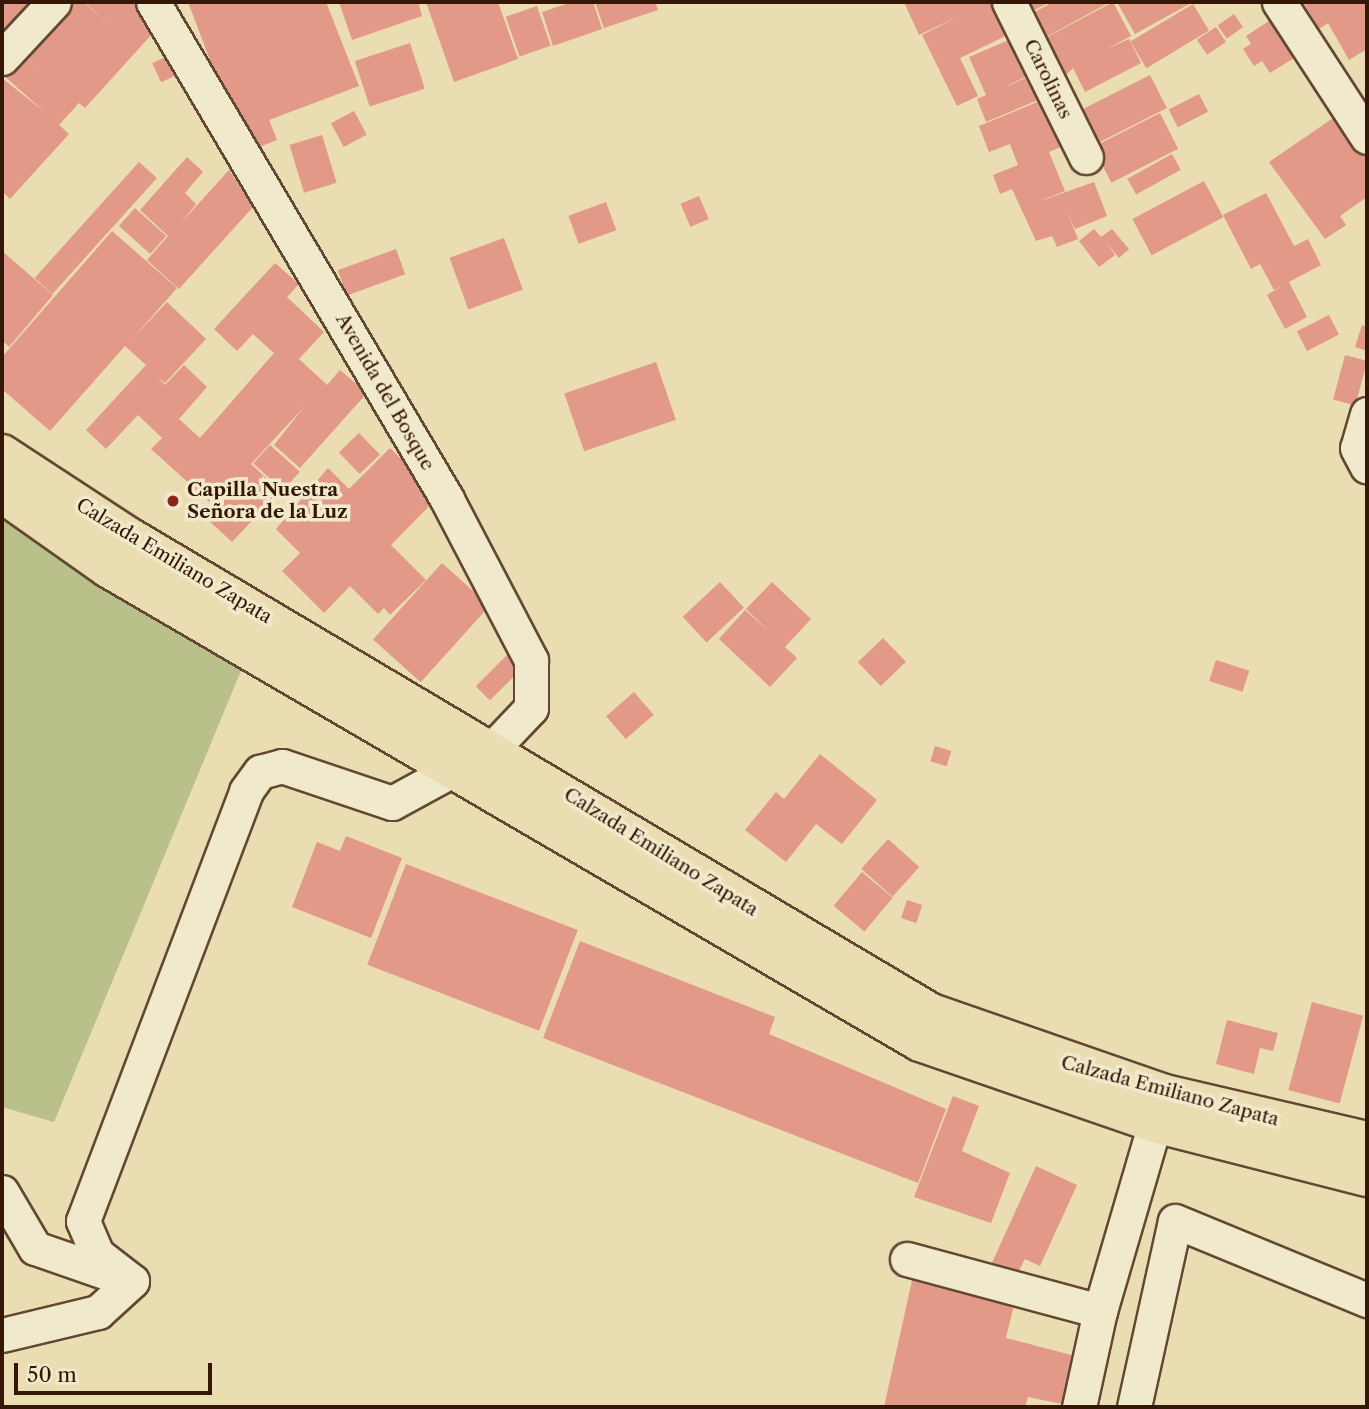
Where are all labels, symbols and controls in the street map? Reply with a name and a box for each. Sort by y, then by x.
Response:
street label: Carolinas [1019,35,1077,123]
street label: Avenida del Bosque [331,309,439,475]
place label: Capilla Nuestra Señora de la Luz [187,479,348,523]
street label: Calzada Emiliano Zapata [72,493,276,629]
marker: Capilla Nuestra Señora de la Luz [165,493,181,509]
street label: Calzada Emiliano Zapata [560,783,762,921]
street label: Calzada Emiliano Zapata [1058,1051,1282,1131]
scale bar [18,1350,215,1394]
text: 50 m [27,1362,77,1387]

